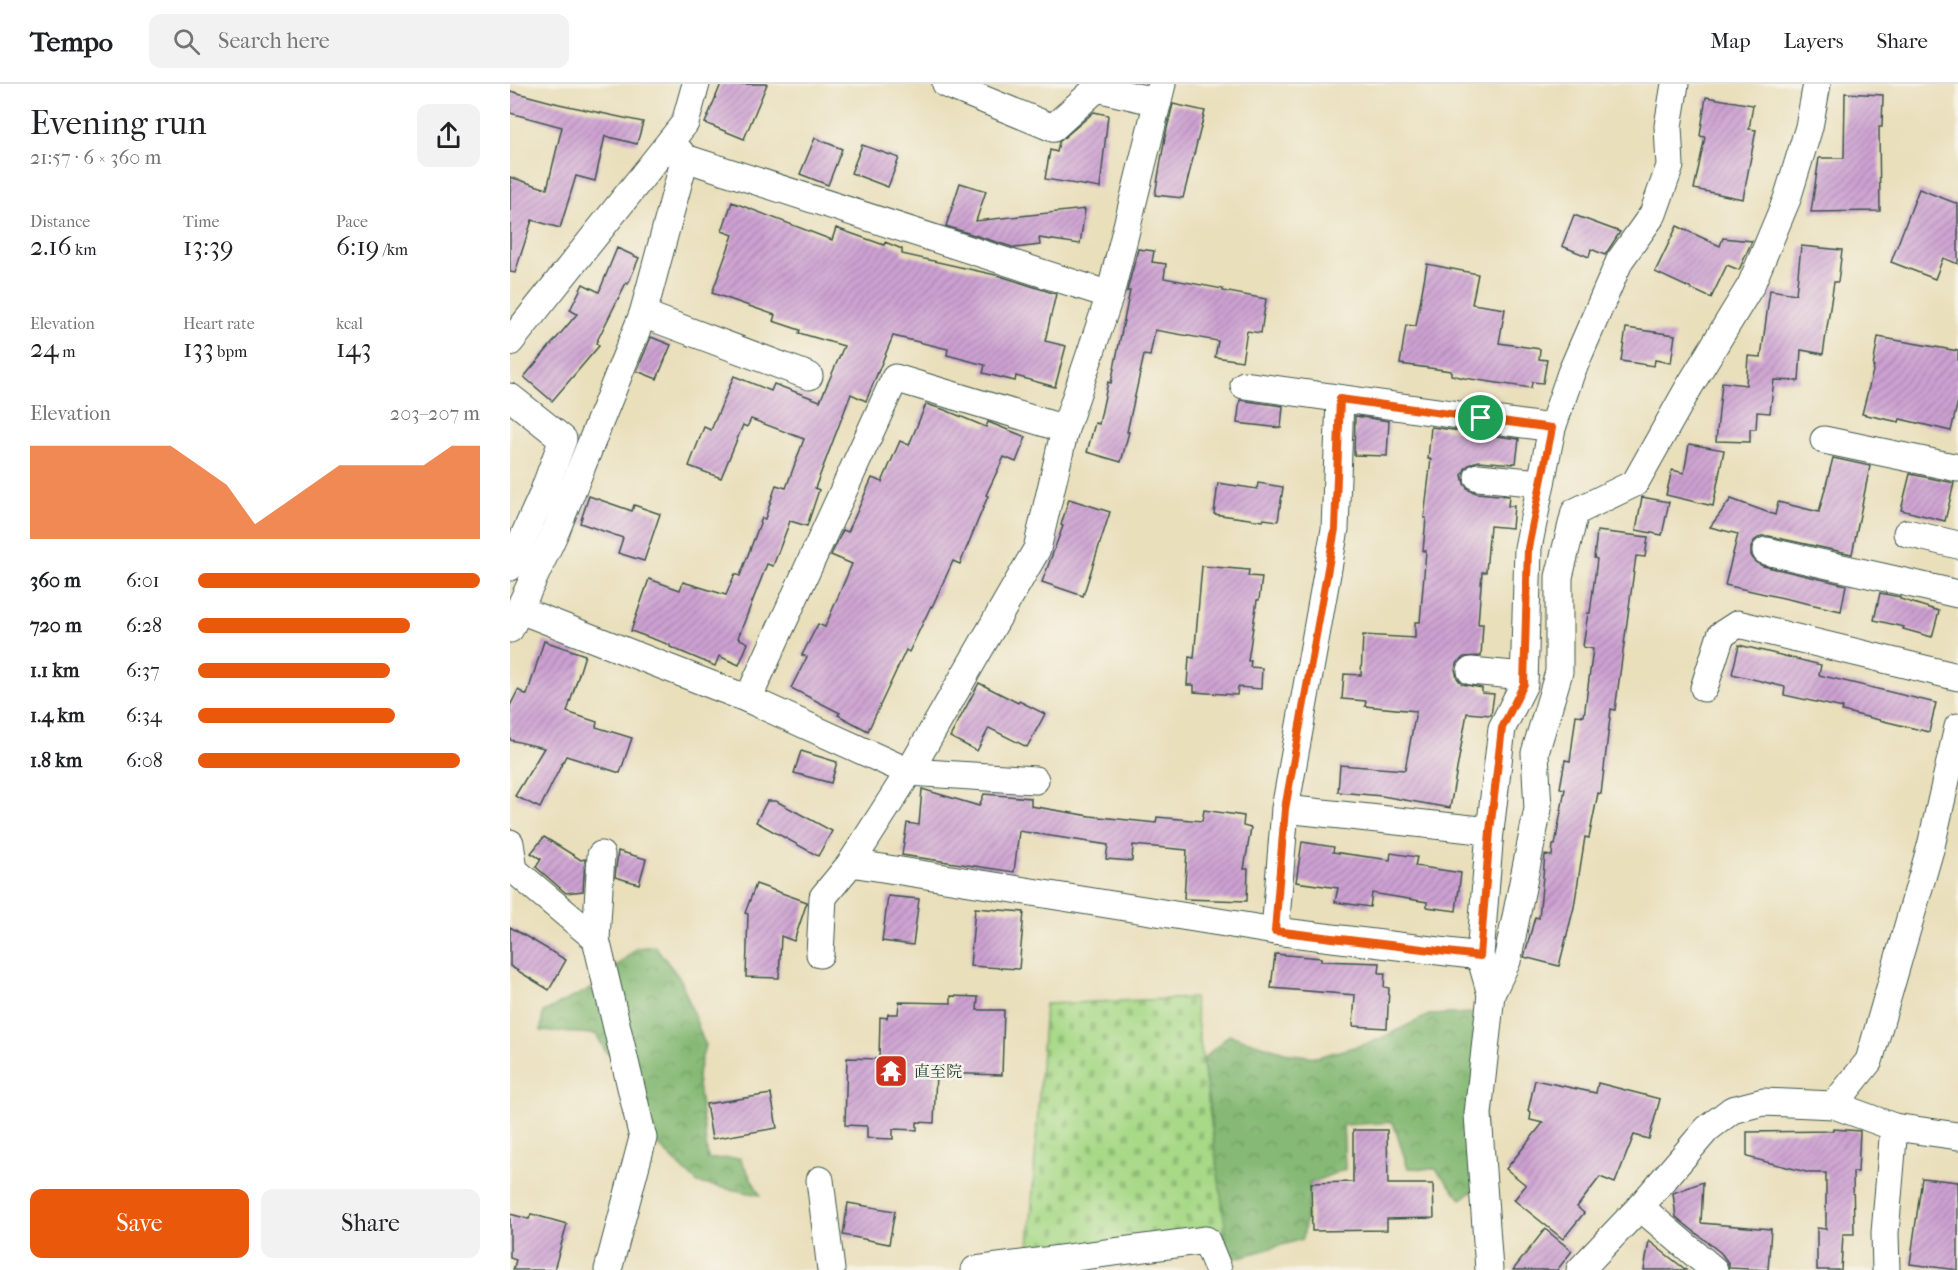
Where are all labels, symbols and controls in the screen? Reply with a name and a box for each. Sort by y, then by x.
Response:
search box [149,14,569,68]
text: Tempo [30,25,113,58]
icon: search [170,25,203,58]
text: Search here [218,28,330,54]
text: Map [1710,29,1751,53]
text: Layers [1784,29,1843,53]
text: Share [1876,29,1928,53]
text: Evening run [30,104,207,143]
button: share [417,104,480,167]
text: 21:57 · 6 × 360 m [30,146,161,169]
text: Distance [30,212,90,231]
text: Time [183,212,219,231]
text: Pace [336,212,368,231]
text: 2.16 [30,231,72,262]
text: 13:39 [183,231,234,262]
text: 6:19 [336,231,379,262]
text: km [72,240,97,259]
text: /km [379,240,408,259]
text: Elevation [30,314,95,333]
text: Heart rate [183,314,255,333]
text: kcal [336,314,363,333]
text: 24 [30,333,59,364]
text: 133 [183,333,214,364]
text: 143 [336,333,371,364]
text: m [59,342,75,361]
text: bpm [214,342,247,361]
pin [1455,392,1506,443]
icon: arrive [1464,401,1497,434]
text: Elevation [30,402,111,425]
text: 203–207 m [390,402,480,425]
text: 360 m [30,569,81,592]
text: 6:01 [126,569,160,592]
text: 720 m [30,614,82,637]
text: 6:28 [126,614,162,637]
text: 1.1 km [30,659,79,682]
text: 6:37 [126,659,160,682]
text: 1.4 km [30,704,85,727]
text: 6:34 [126,704,162,727]
text: 1.8 km [30,749,82,772]
text: 6:08 [126,749,163,772]
temple icon: 直至院 [873,1053,909,1089]
place label: 直至院 [914,1062,962,1081]
button: Save [30,1189,249,1258]
button: Share [261,1189,480,1258]

